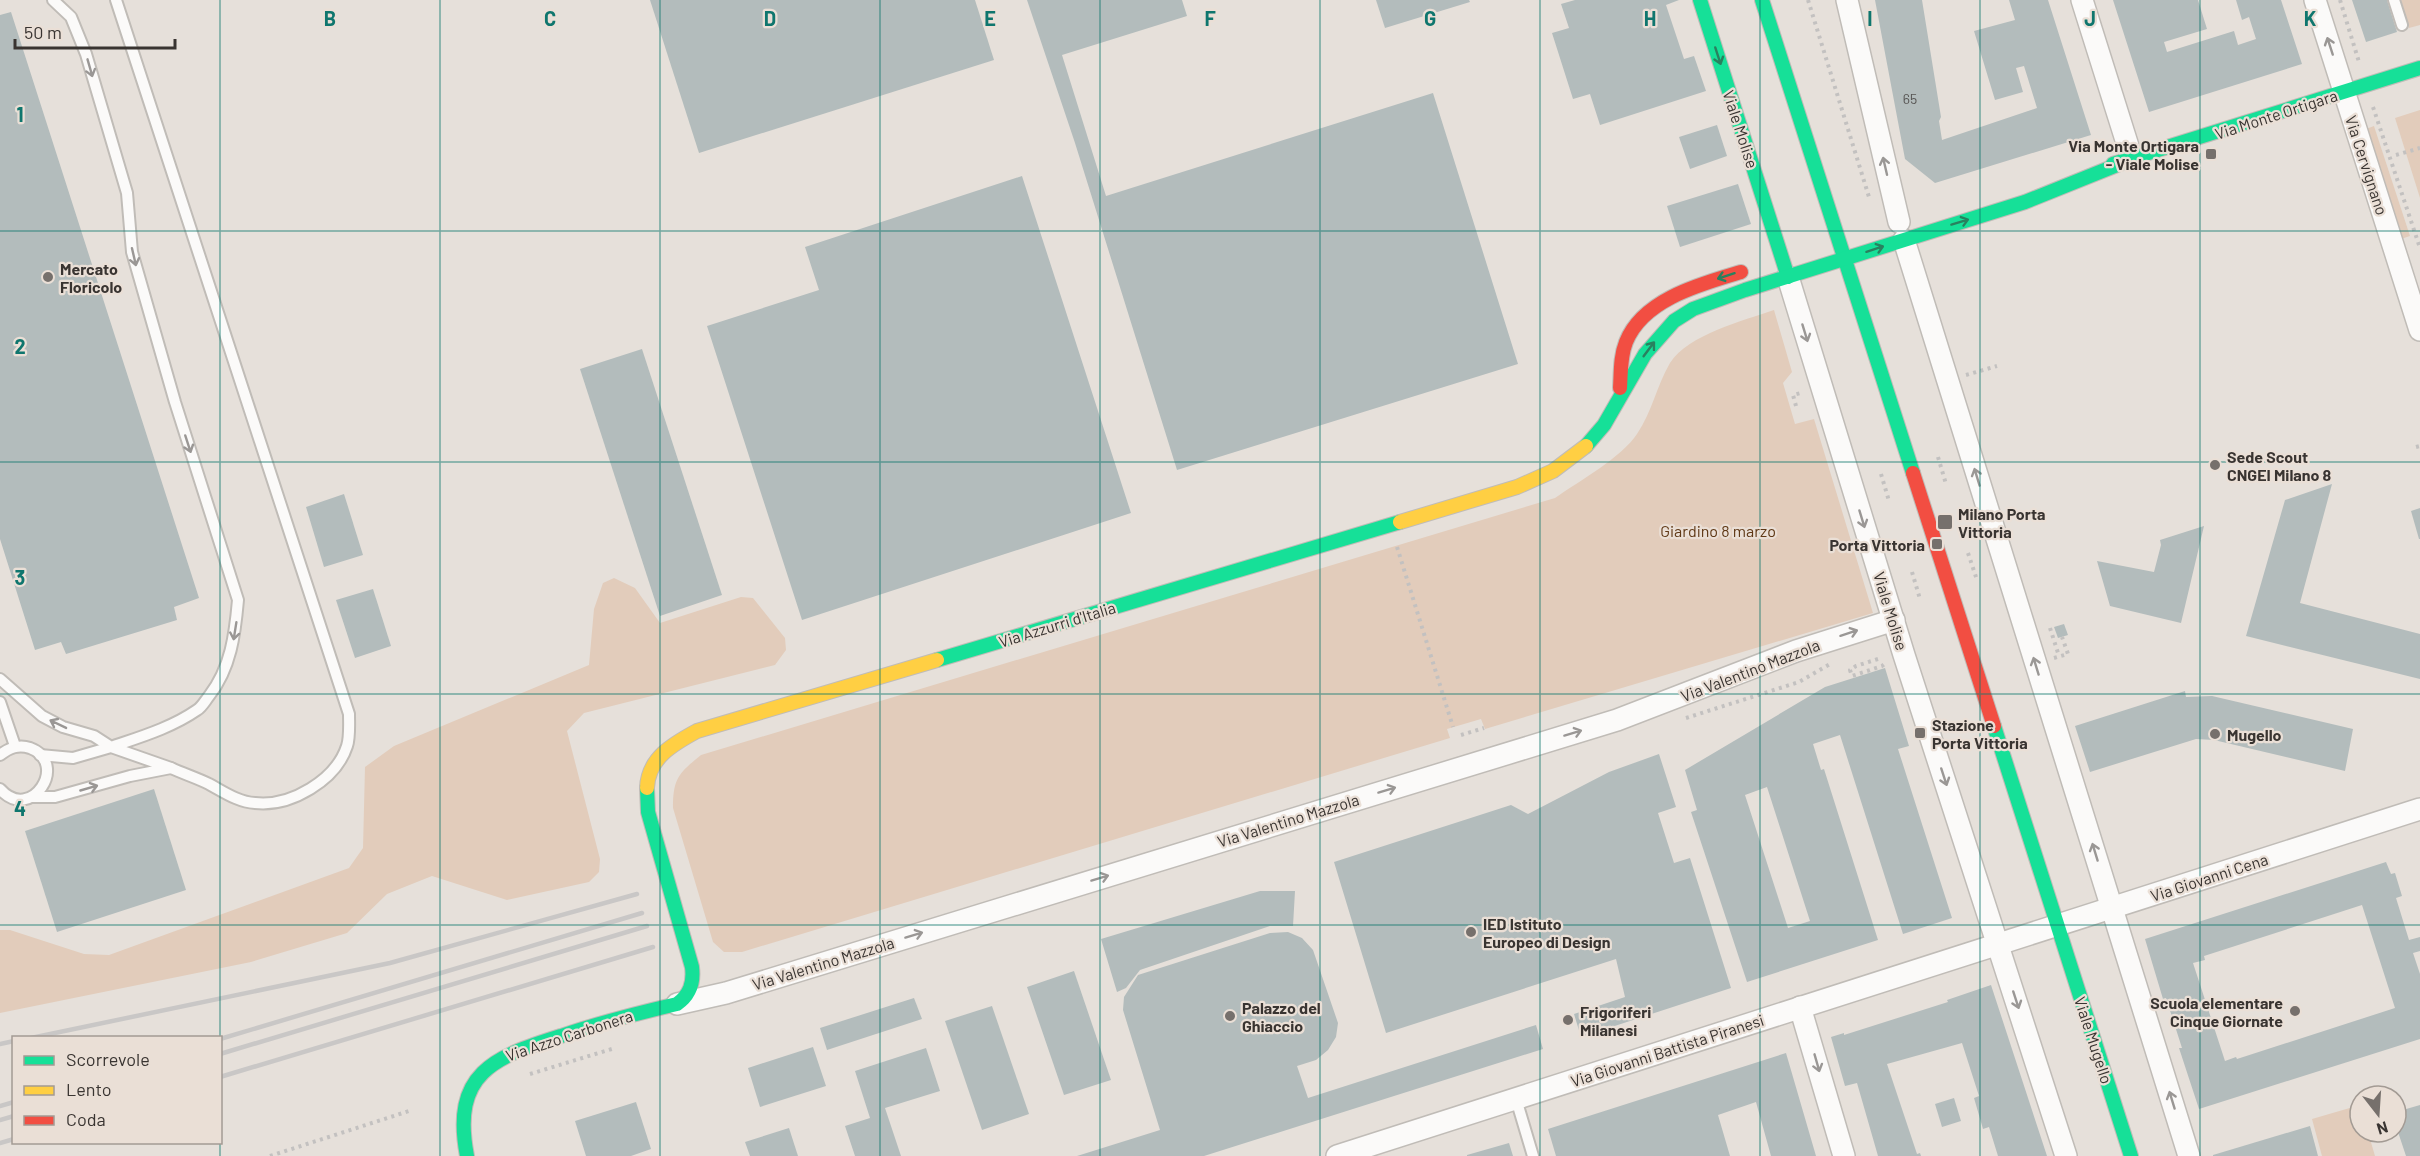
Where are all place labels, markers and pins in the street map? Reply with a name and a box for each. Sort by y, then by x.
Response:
place label: Via Monte Ortigara - Viale Molise [2068,136,2199,173]
marker: Via Monte Ortigara - Viale Molise [2204,147,2218,161]
place label: Mercato Floricolo [60,259,122,296]
marker: Mercato Floricolo [41,270,55,284]
place label: Sede Scout CNGEI Milano 8 [2227,447,2332,484]
marker: Sede Scout CNGEI Milano 8 [2208,458,2222,472]
place label: Milano Porta Vittoria [1958,504,2045,541]
marker: Milano Porta Vittoria [1936,513,1954,531]
place label: Porta Vittoria [1829,535,1925,554]
marker: Porta Vittoria [1930,537,1944,551]
place label: Stazione Porta Vittoria [1932,715,2028,752]
place label: Mugello [2227,725,2282,744]
marker: Stazione Porta Vittoria [1913,726,1927,740]
marker: Mugello [2208,727,2222,741]
place label: IED Istituto Europeo di Design [1483,914,1610,951]
marker: IED Istituto Europeo di Design [1464,925,1478,939]
place label: Scuola elementare Cinque Giornate [2150,993,2283,1030]
place label: Palazzo del Ghiaccio [1242,998,1321,1035]
place label: Frigoriferi Milanesi [1580,1002,1651,1039]
marker: Scuola elementare Cinque Giornate [2288,1004,2302,1018]
marker: Palazzo del Ghiaccio [1223,1009,1237,1023]
marker: Frigoriferi Milanesi [1561,1013,1575,1027]

